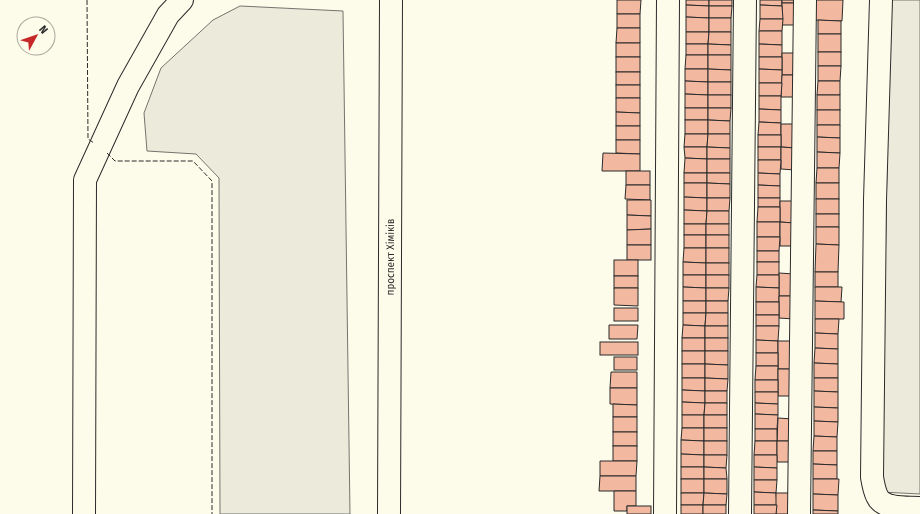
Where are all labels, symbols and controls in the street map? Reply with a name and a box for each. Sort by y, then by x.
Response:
north arrow [16,16,56,56]
text: N [36,23,50,37]
street label: проспект Хіміків [384,219,397,295]

